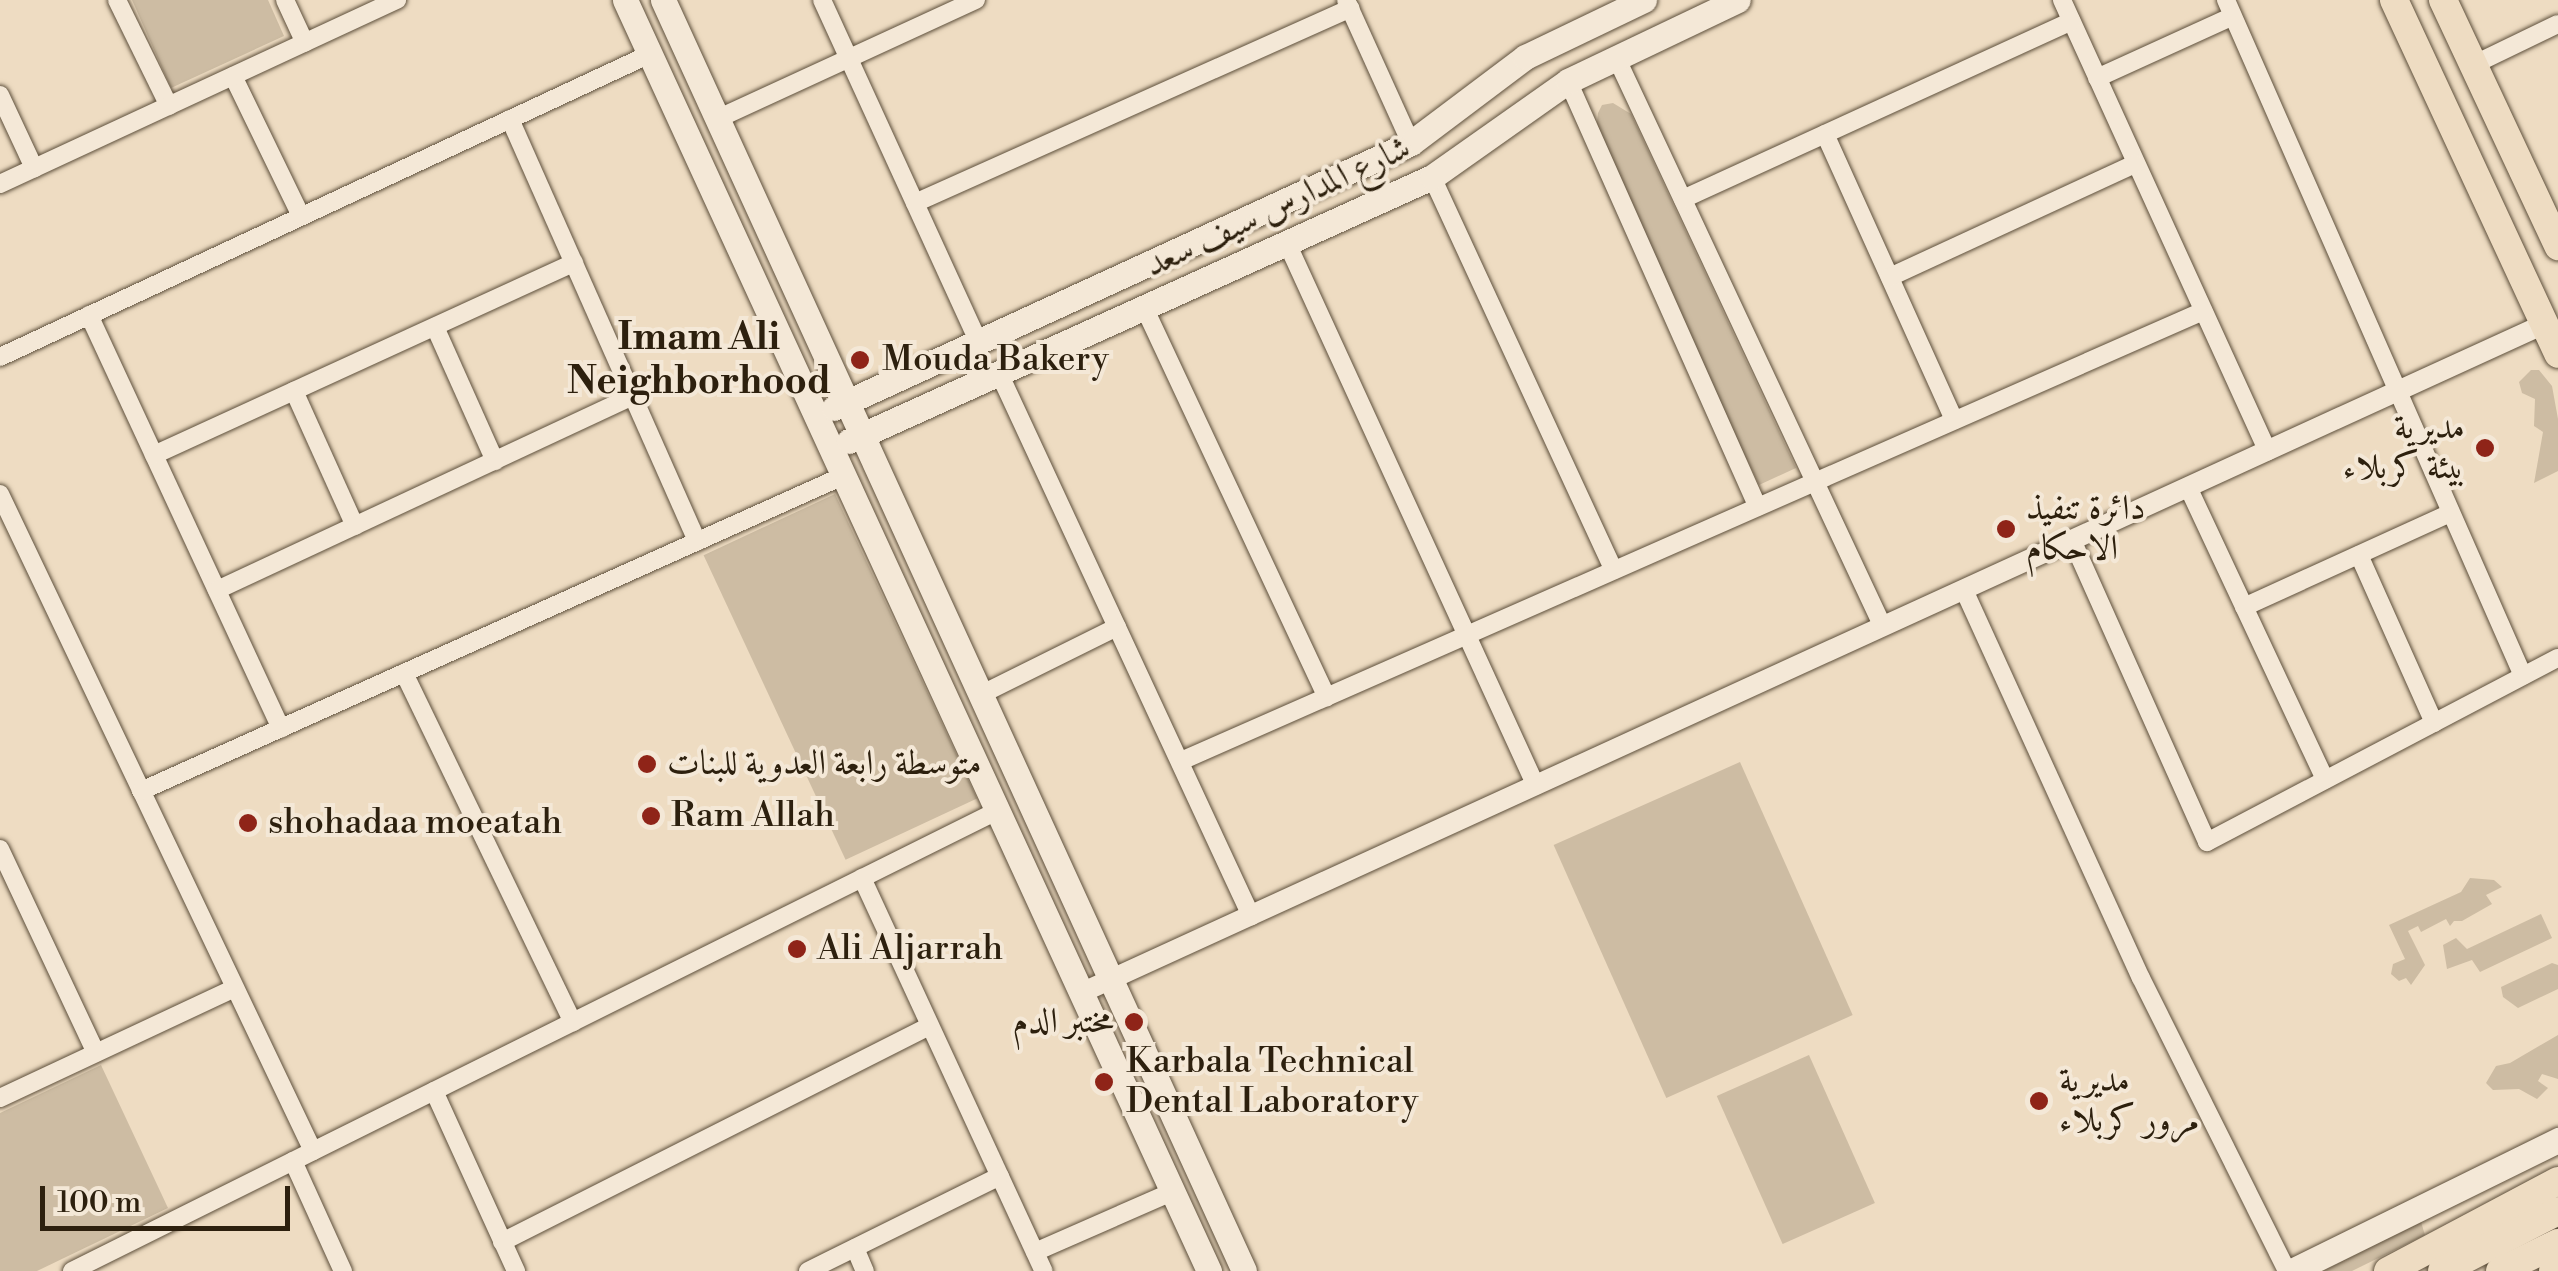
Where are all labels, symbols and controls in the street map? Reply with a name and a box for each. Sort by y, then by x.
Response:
street label: شارع المدارس سيف سعد [1139,127,1417,287]
district label: Imam Ali Neighborhood [567,315,831,404]
place label: Mouda Bakery [882,339,1109,381]
marker: Mouda Bakery [847,347,873,373]
place label: مديرية بيئة كربلاء [2343,407,2465,489]
marker: مديرية بيئة كربلاء [2474,437,2496,459]
place label: دائرة تنفيذ الاحكام [2026,488,2145,570]
marker: دائرة تنفيذ الاحكام [1995,518,2017,540]
place label: متوسطة رابعة العدوية للبنات [667,743,982,785]
marker: متوسطة رابعة العدوية للبنات [636,753,658,775]
place label: Ram Allah [671,795,835,837]
place label: shohadaa moeatah [268,802,562,844]
marker: Ram Allah [640,805,662,827]
marker: shohadaa moeatah [237,812,259,834]
place label: Ali Aljarrah [817,928,1003,970]
marker: Ali Aljarrah [786,938,808,960]
place label: مختبر الدم [1012,1001,1114,1043]
marker: مختبر الدم [1123,1011,1145,1033]
place label: Karbala Technical Dental Laboratory [1126,1041,1418,1123]
place label: مديرية مرور كربلاء [2059,1060,2199,1142]
marker: Karbala Technical Dental Laboratory [1091,1069,1117,1095]
marker: مديرية مرور كربلاء [2028,1090,2050,1112]
scale bar [45,1166,295,1228]
text: 100 m [57,1184,141,1222]

